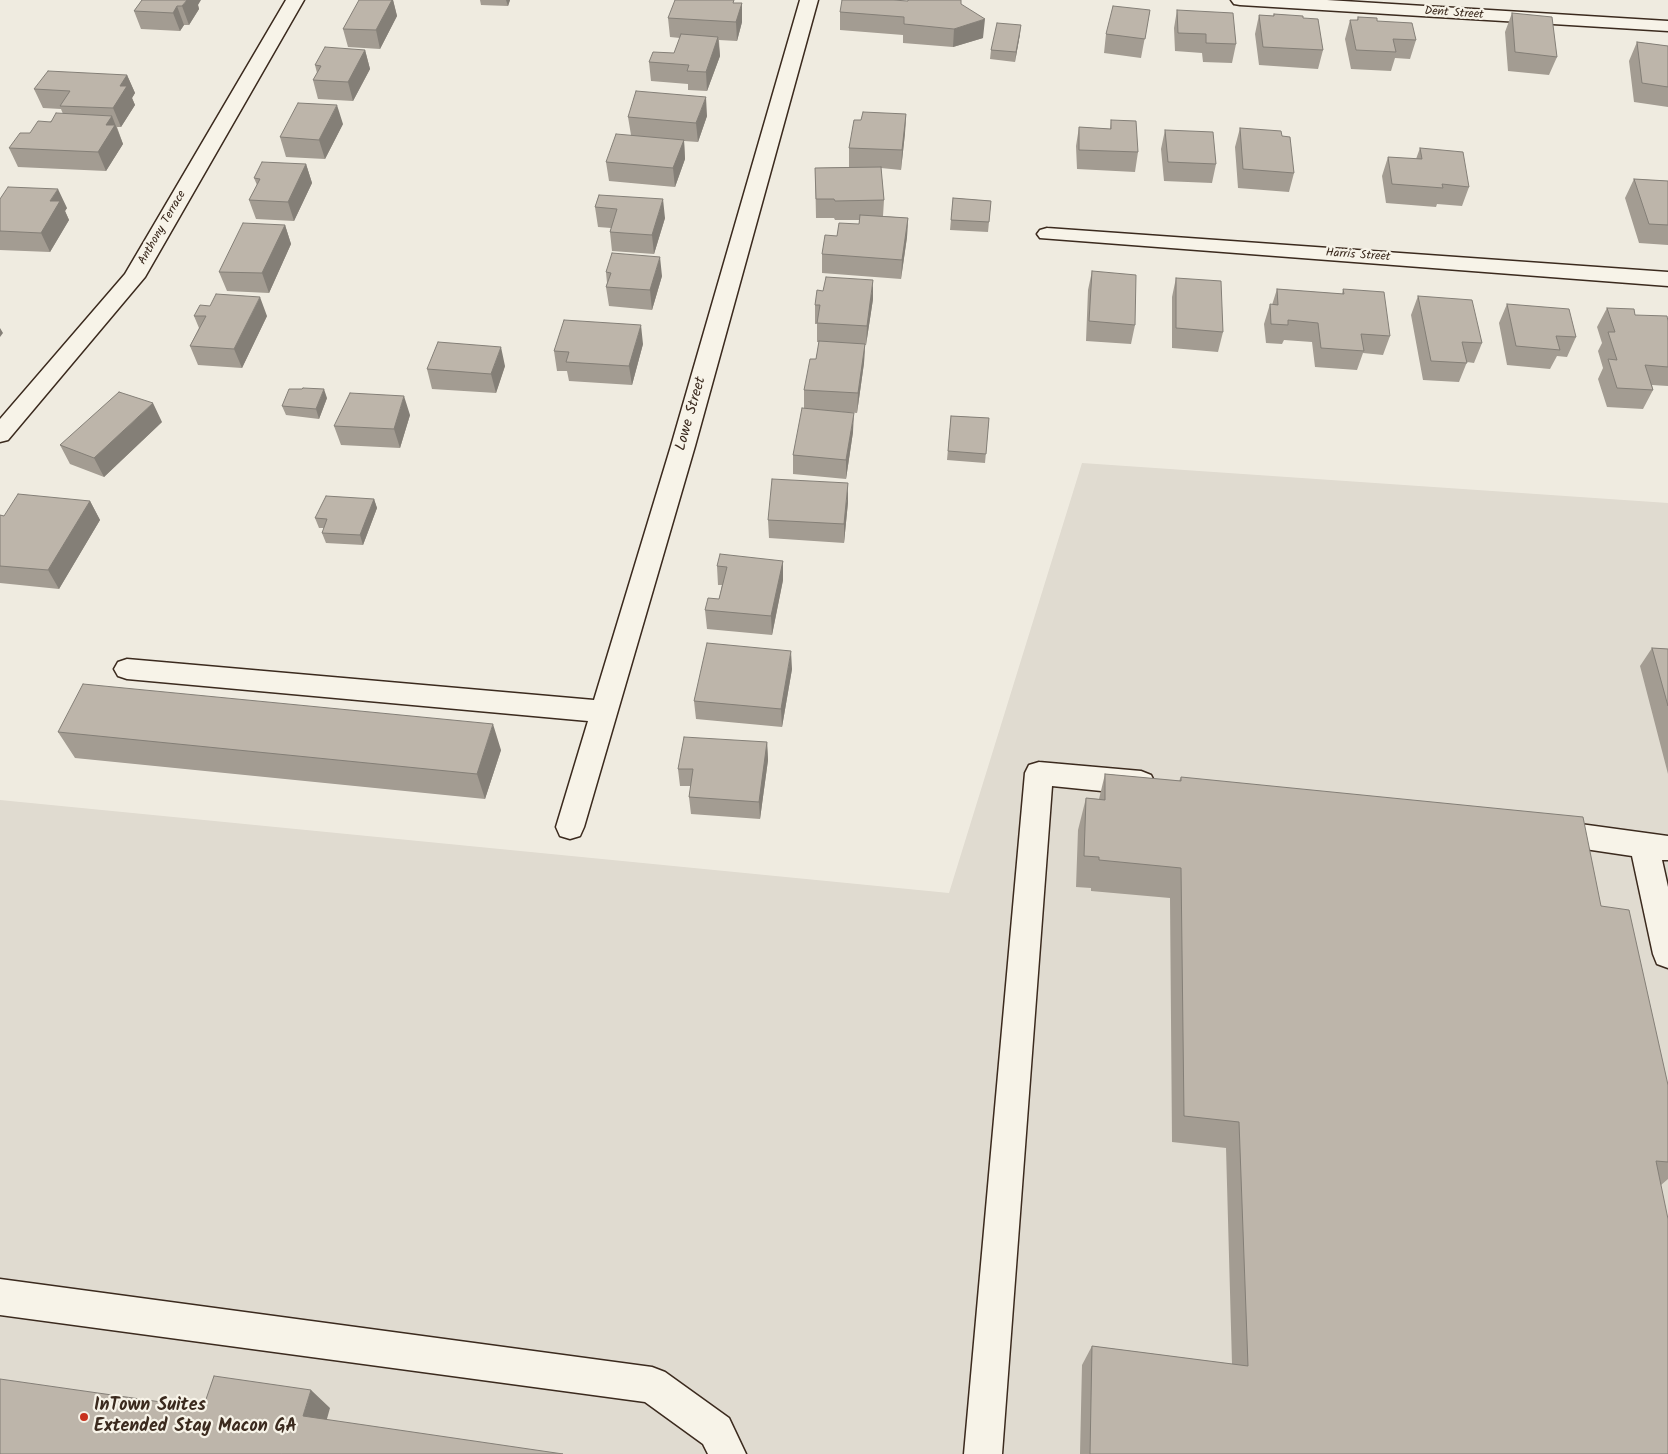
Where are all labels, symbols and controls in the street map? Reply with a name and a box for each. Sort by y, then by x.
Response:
street label: Dent Street [1424,5,1484,23]
street label: Anthony Terrace [136,188,190,268]
street label: Harris Street [1325,247,1391,265]
street label: Lowe Street [673,375,711,453]
place label: InTown Suites Extended Stay Macon GA [94,1396,297,1438]
marker: InTown Suites Extended Stay Macon GA [78,1411,90,1423]

